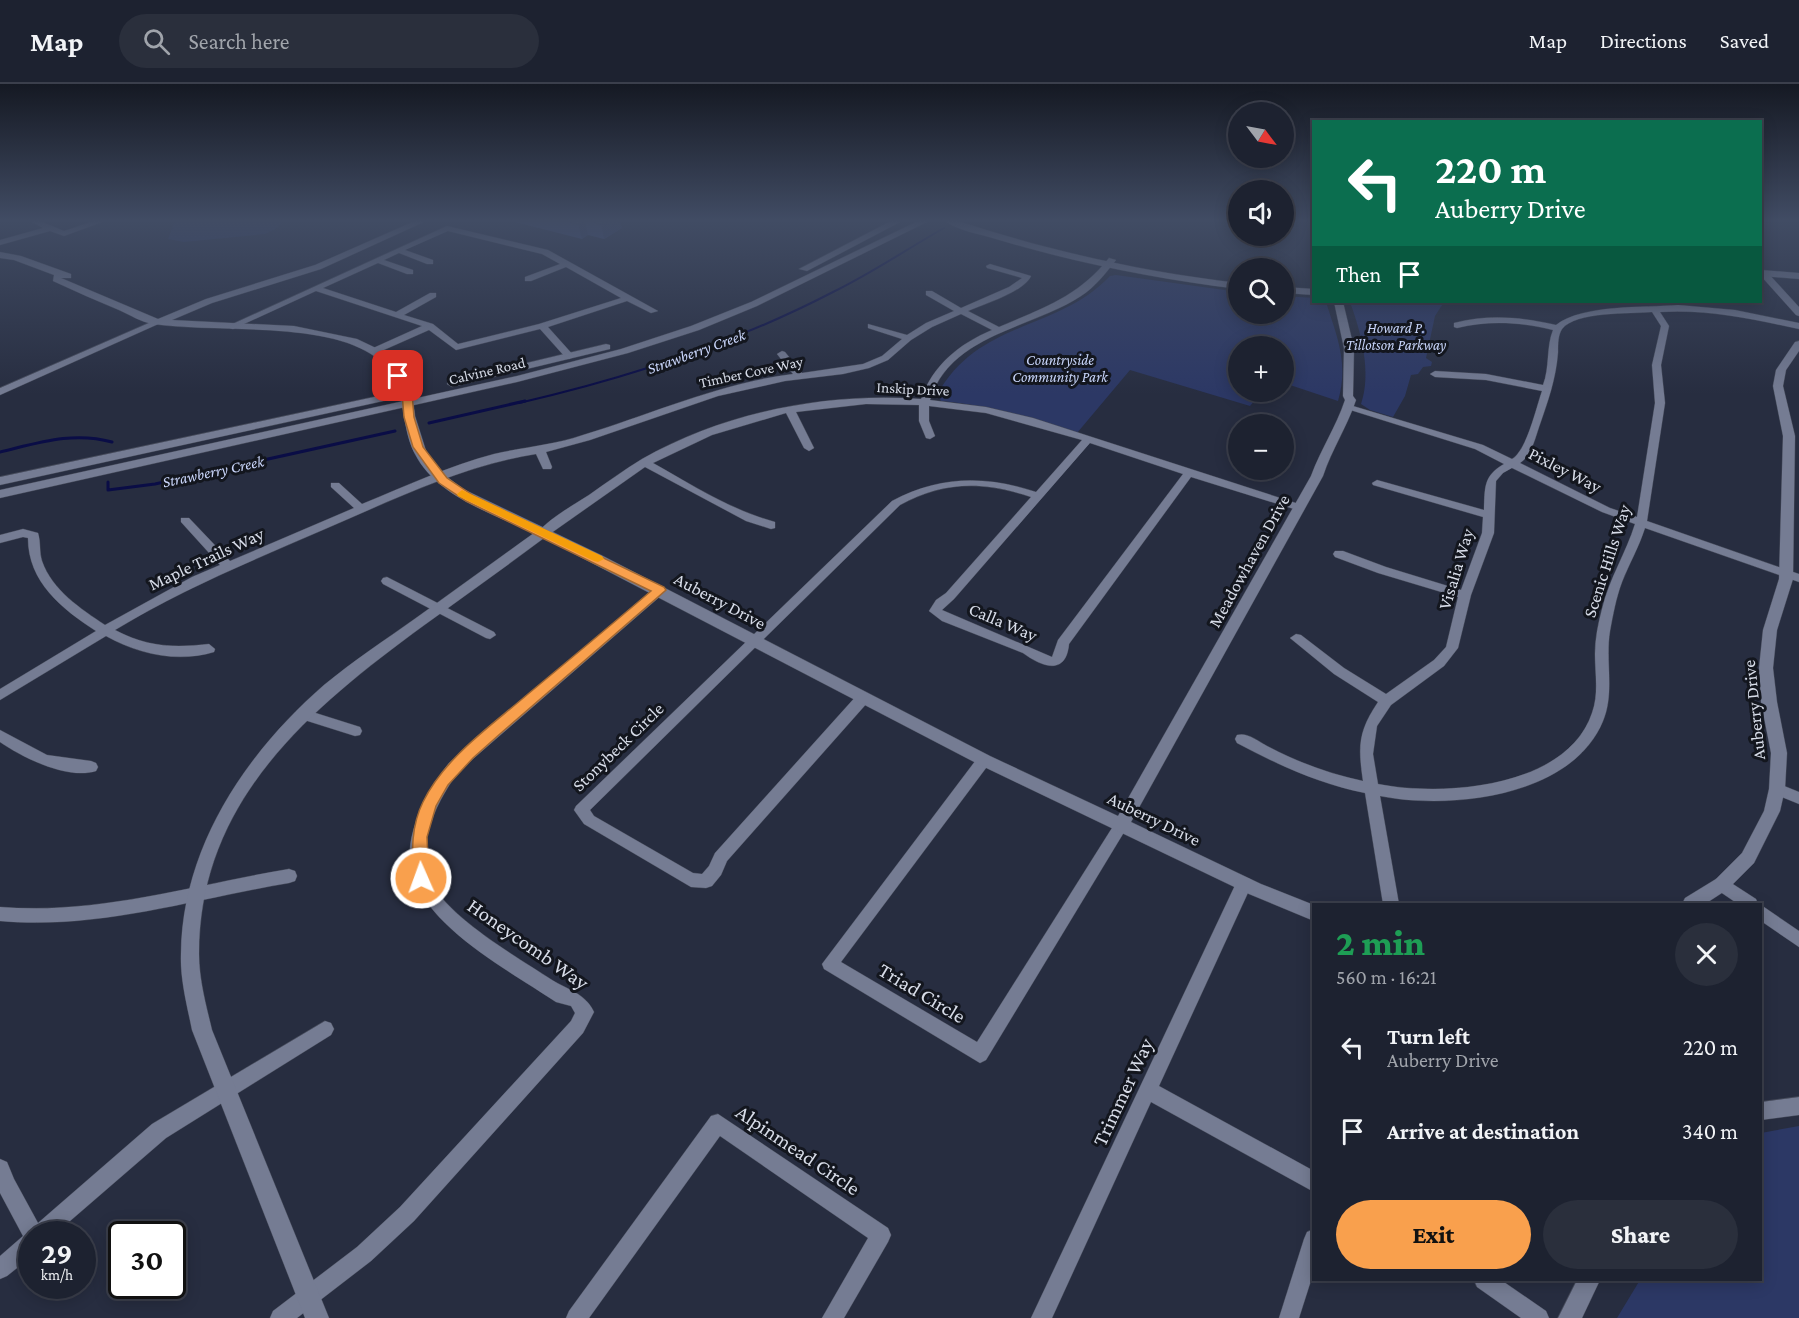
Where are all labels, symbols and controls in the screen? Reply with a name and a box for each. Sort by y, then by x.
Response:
search box [119,14,539,68]
icon: search [140,25,173,58]
text: Map [30,26,83,57]
text: Search here [188,29,289,54]
text: Map [1529,29,1567,53]
text: Directions [1600,29,1687,53]
text: Saved [1720,29,1769,53]
north arrow [1228,102,1294,168]
map controls [1228,102,1294,480]
icon: left [1336,144,1414,222]
text: 220 m [1435,145,1546,192]
button: sound [1228,180,1294,246]
text: Auberry Drive [1435,194,1586,224]
button: search [1228,258,1294,324]
icon: arrive [1393,258,1426,291]
text: Then [1336,262,1381,287]
park label: Howard P. Tillotson Parkway [1346,320,1446,354]
water label: Strawberry Creek [645,325,749,378]
button: + [1228,336,1294,402]
pin [372,350,423,401]
park label: Countryside Community Park [1012,352,1109,386]
street label: Timber Cove Way [698,353,805,392]
street label: Calvine Road [447,354,527,388]
icon: arrive [381,359,414,392]
street label: Inskip Drive [876,379,950,400]
button: − [1228,414,1294,480]
street label: Pixley Way [1525,443,1605,497]
water label: Strawberry Creek [161,452,267,492]
street label: Meadowhaven Drive [1204,491,1294,631]
street label: Scenic Hills Way [1579,501,1635,620]
street label: Maple Trails Way [145,523,268,594]
street label: Visalia Way [1434,525,1478,612]
street label: Auberry Drive [671,569,769,633]
street label: Calla Way [966,599,1041,646]
street label: Auberry Drive [1739,659,1769,761]
street label: Stonybeck Circle [568,698,668,795]
street label: Auberry Drive [1104,788,1204,850]
position arrow [389,846,453,910]
street label: Honeycomb Way [463,893,593,995]
text: 2 min [1336,923,1425,963]
button: close [1675,923,1738,986]
street label: Triad Circle [874,958,970,1028]
text: 560 m · 16:21 [1336,966,1437,988]
text: Turn left [1387,1024,1470,1049]
icon: left [1336,1031,1369,1064]
street label: Trimmer Way [1088,1034,1159,1150]
text: 220 m [1683,1035,1738,1060]
text: Auberry Drive [1387,1049,1499,1071]
street label: Alpinmead Circle [731,1100,865,1200]
icon: arrive [1336,1115,1369,1148]
text: Arrive at destination [1387,1119,1579,1144]
text: 340 m [1682,1119,1738,1144]
button: Exit [1336,1200,1531,1269]
button: Share [1543,1200,1738,1269]
speed limit sign: 30 [108,1221,186,1299]
text: 29 [41,1236,73,1269]
text: km/h [41,1267,73,1283]

